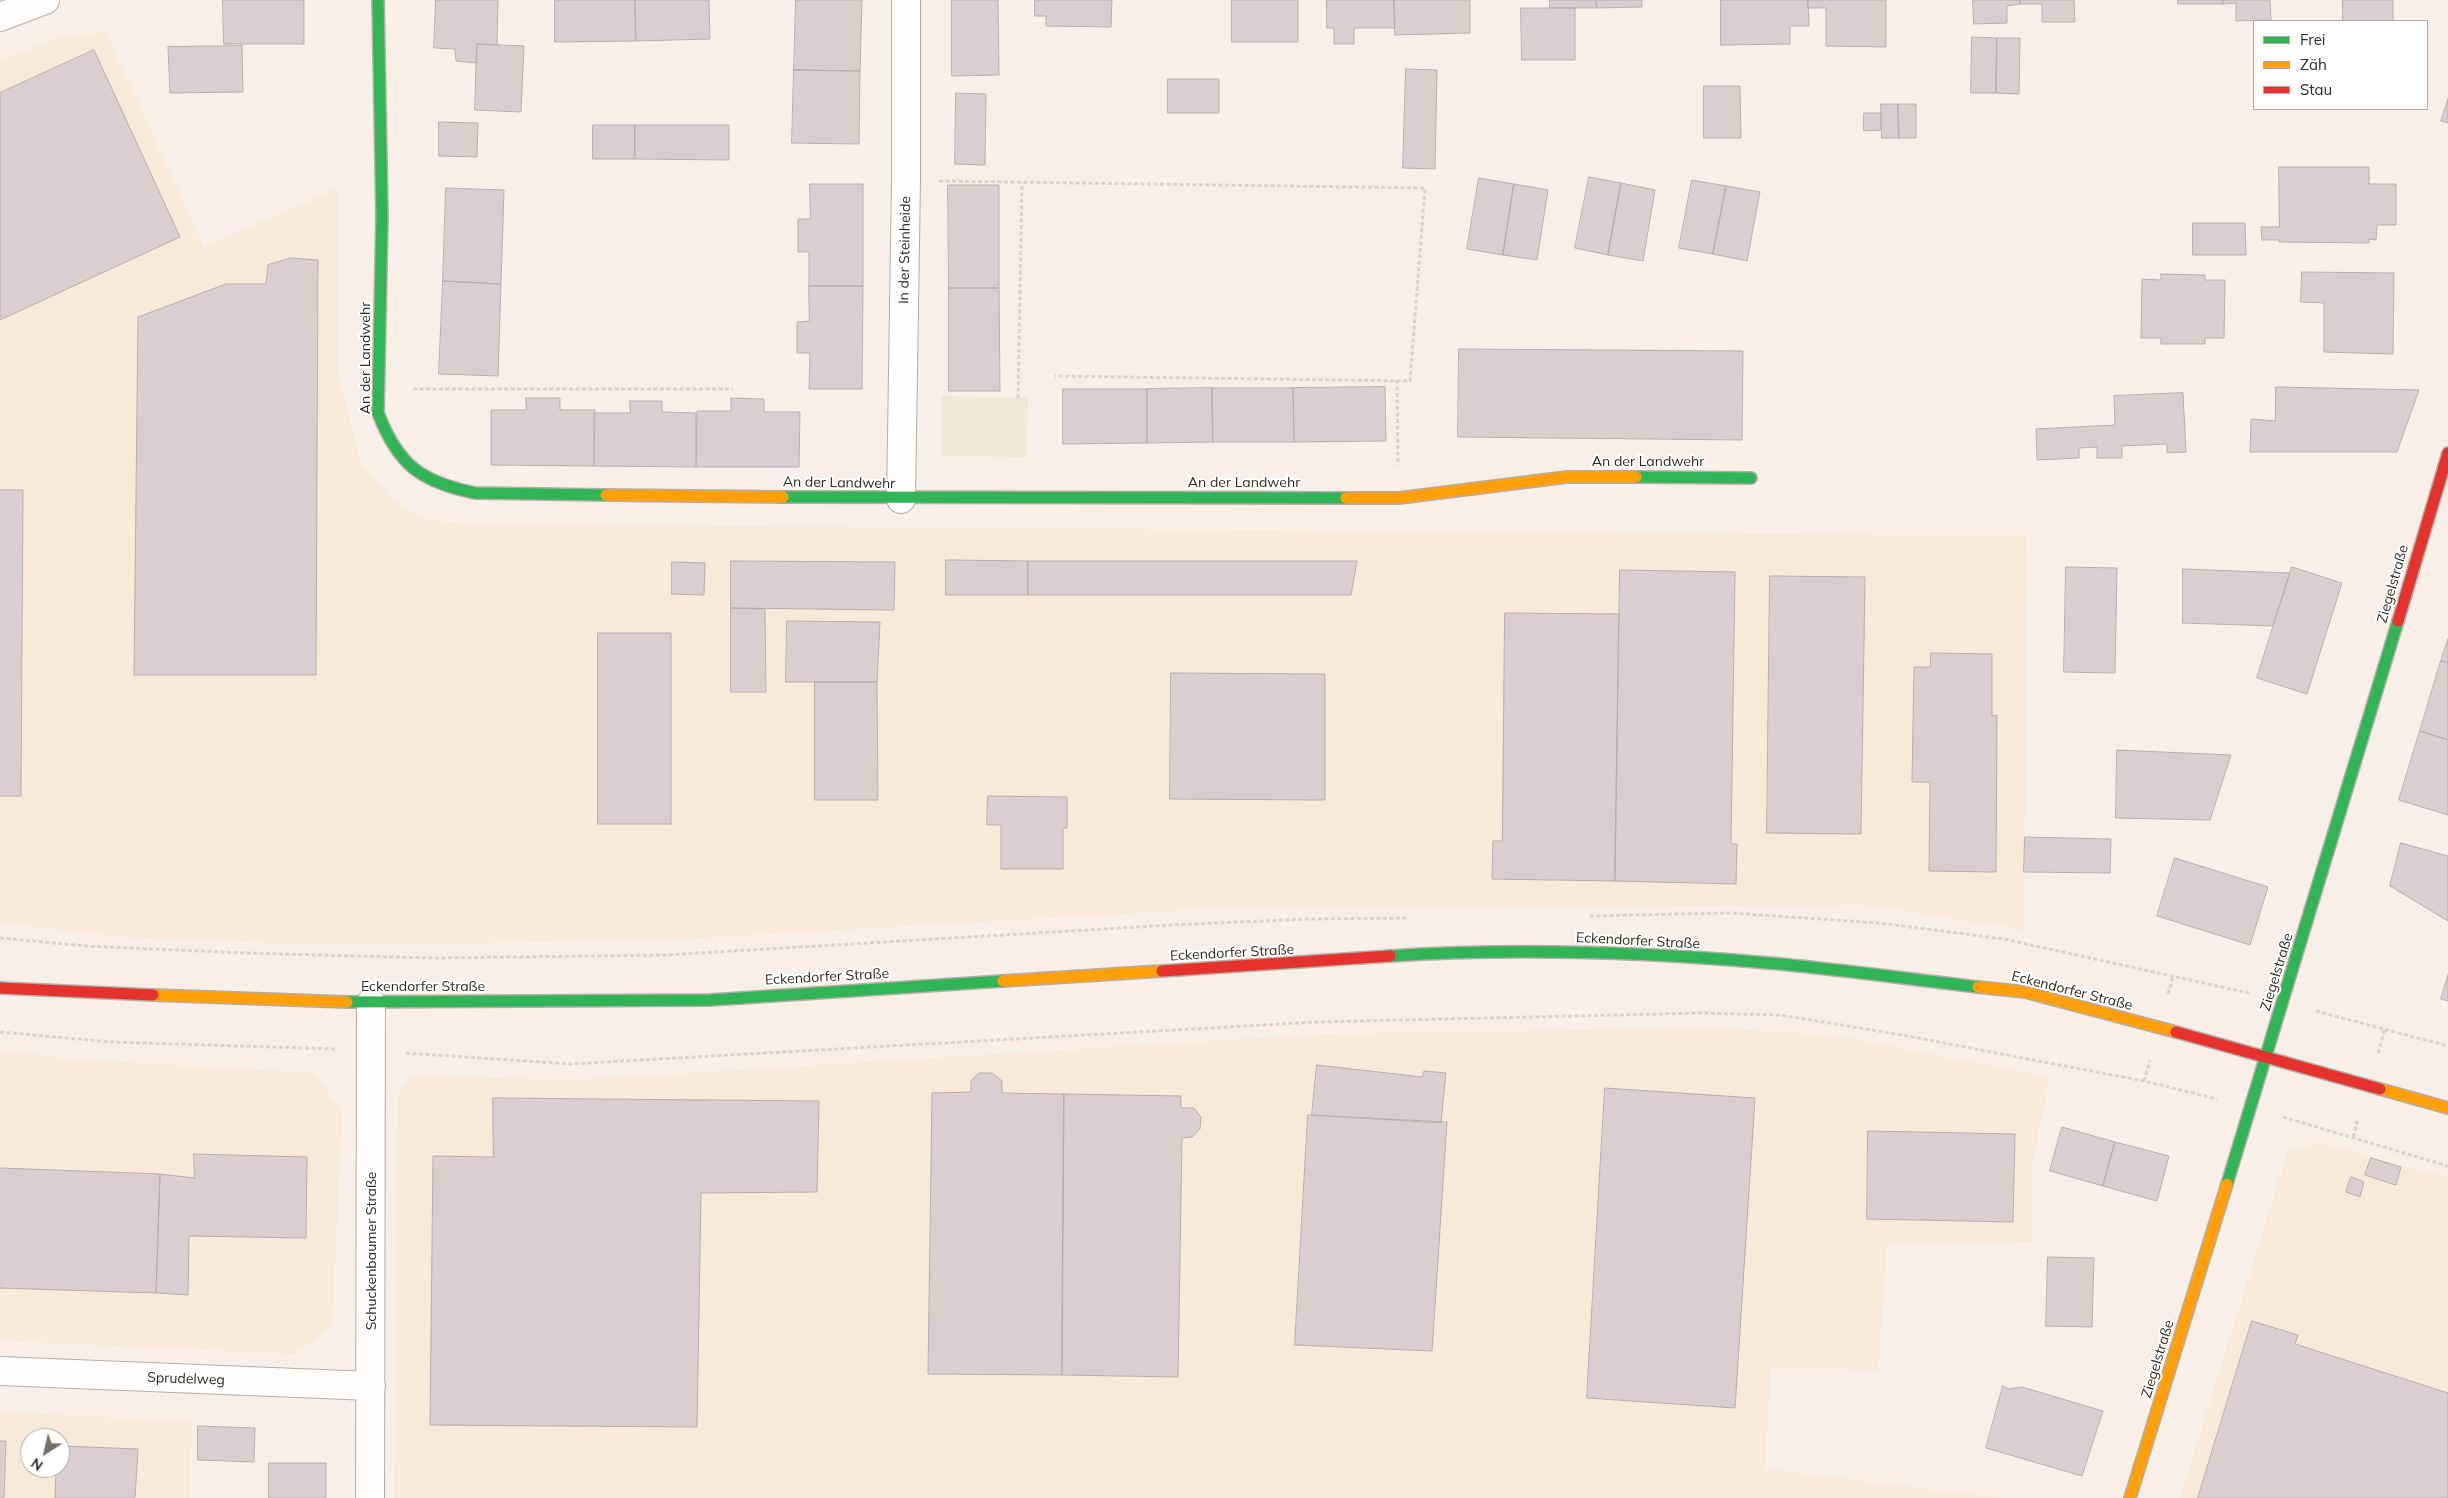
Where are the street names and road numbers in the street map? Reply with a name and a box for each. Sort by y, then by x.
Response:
street label: In der Steinheide [896,196,914,304]
street label: An der Landwehr [358,302,374,414]
street label: An der Landwehr [1592,454,1704,470]
street label: An der Landwehr [783,474,895,492]
street label: An der Landwehr [1188,475,1300,491]
street label: Ziegelstraße [2374,543,2412,625]
street label: Eckendorfer Straße [1576,929,1700,953]
street label: Ziegelstraße [2257,931,2297,1013]
street label: Eckendorfer Straße [1170,941,1294,965]
street label: Eckendorfer Straße [765,965,889,989]
street label: Eckendorfer Straße [2010,968,2134,1014]
street label: Eckendorfer Straße [361,979,485,995]
street label: Schuckenbaumer Straße [364,1172,380,1330]
street label: Ziegelstraße [2138,1318,2178,1400]
street label: Sprudelweg [147,1369,225,1389]

